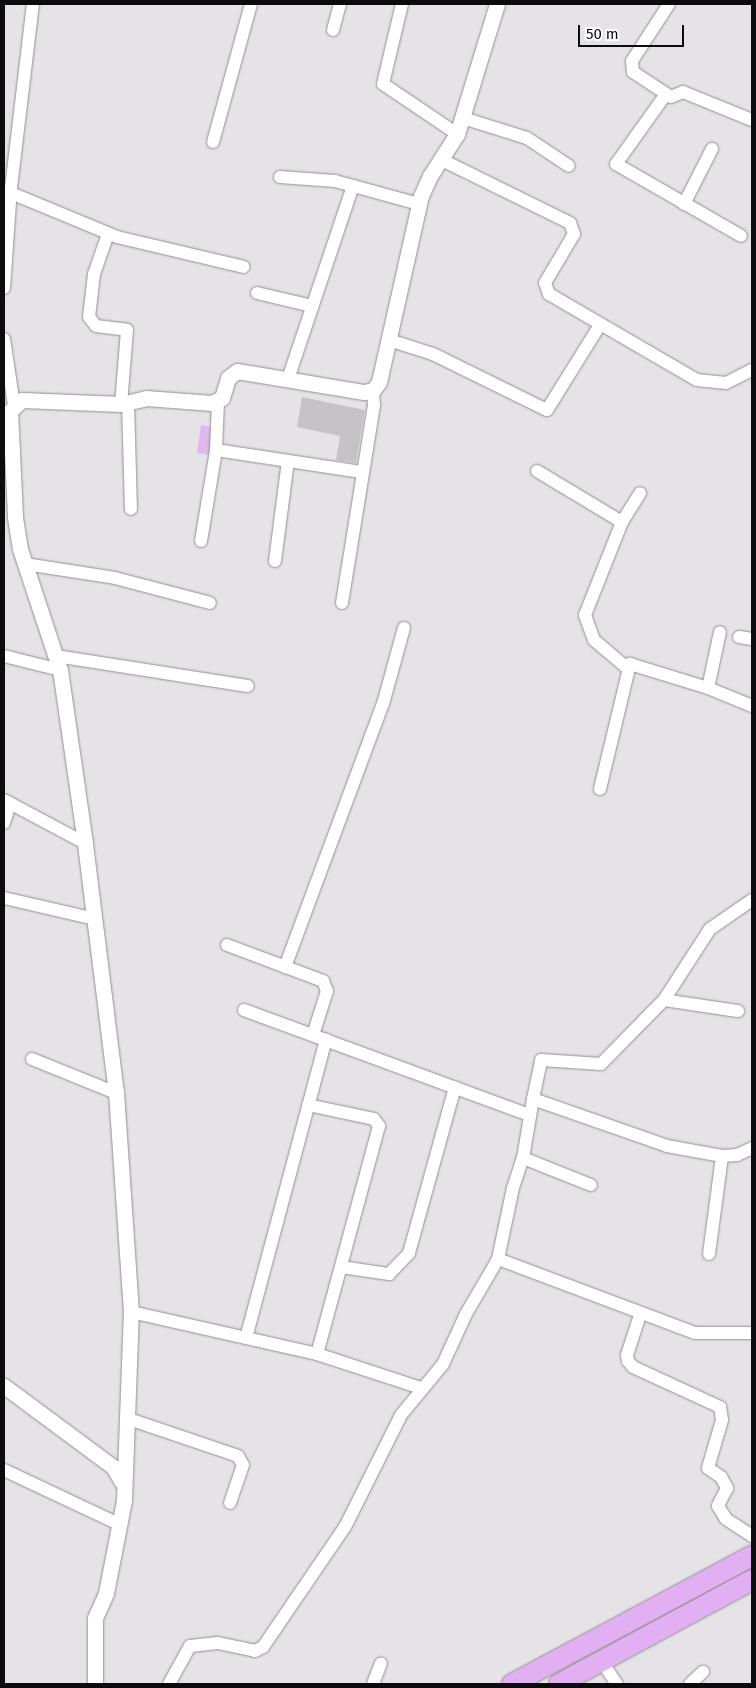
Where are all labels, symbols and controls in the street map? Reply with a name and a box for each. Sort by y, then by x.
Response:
scale bar [581,15,687,47]
text: 50 m [586,25,619,43]

